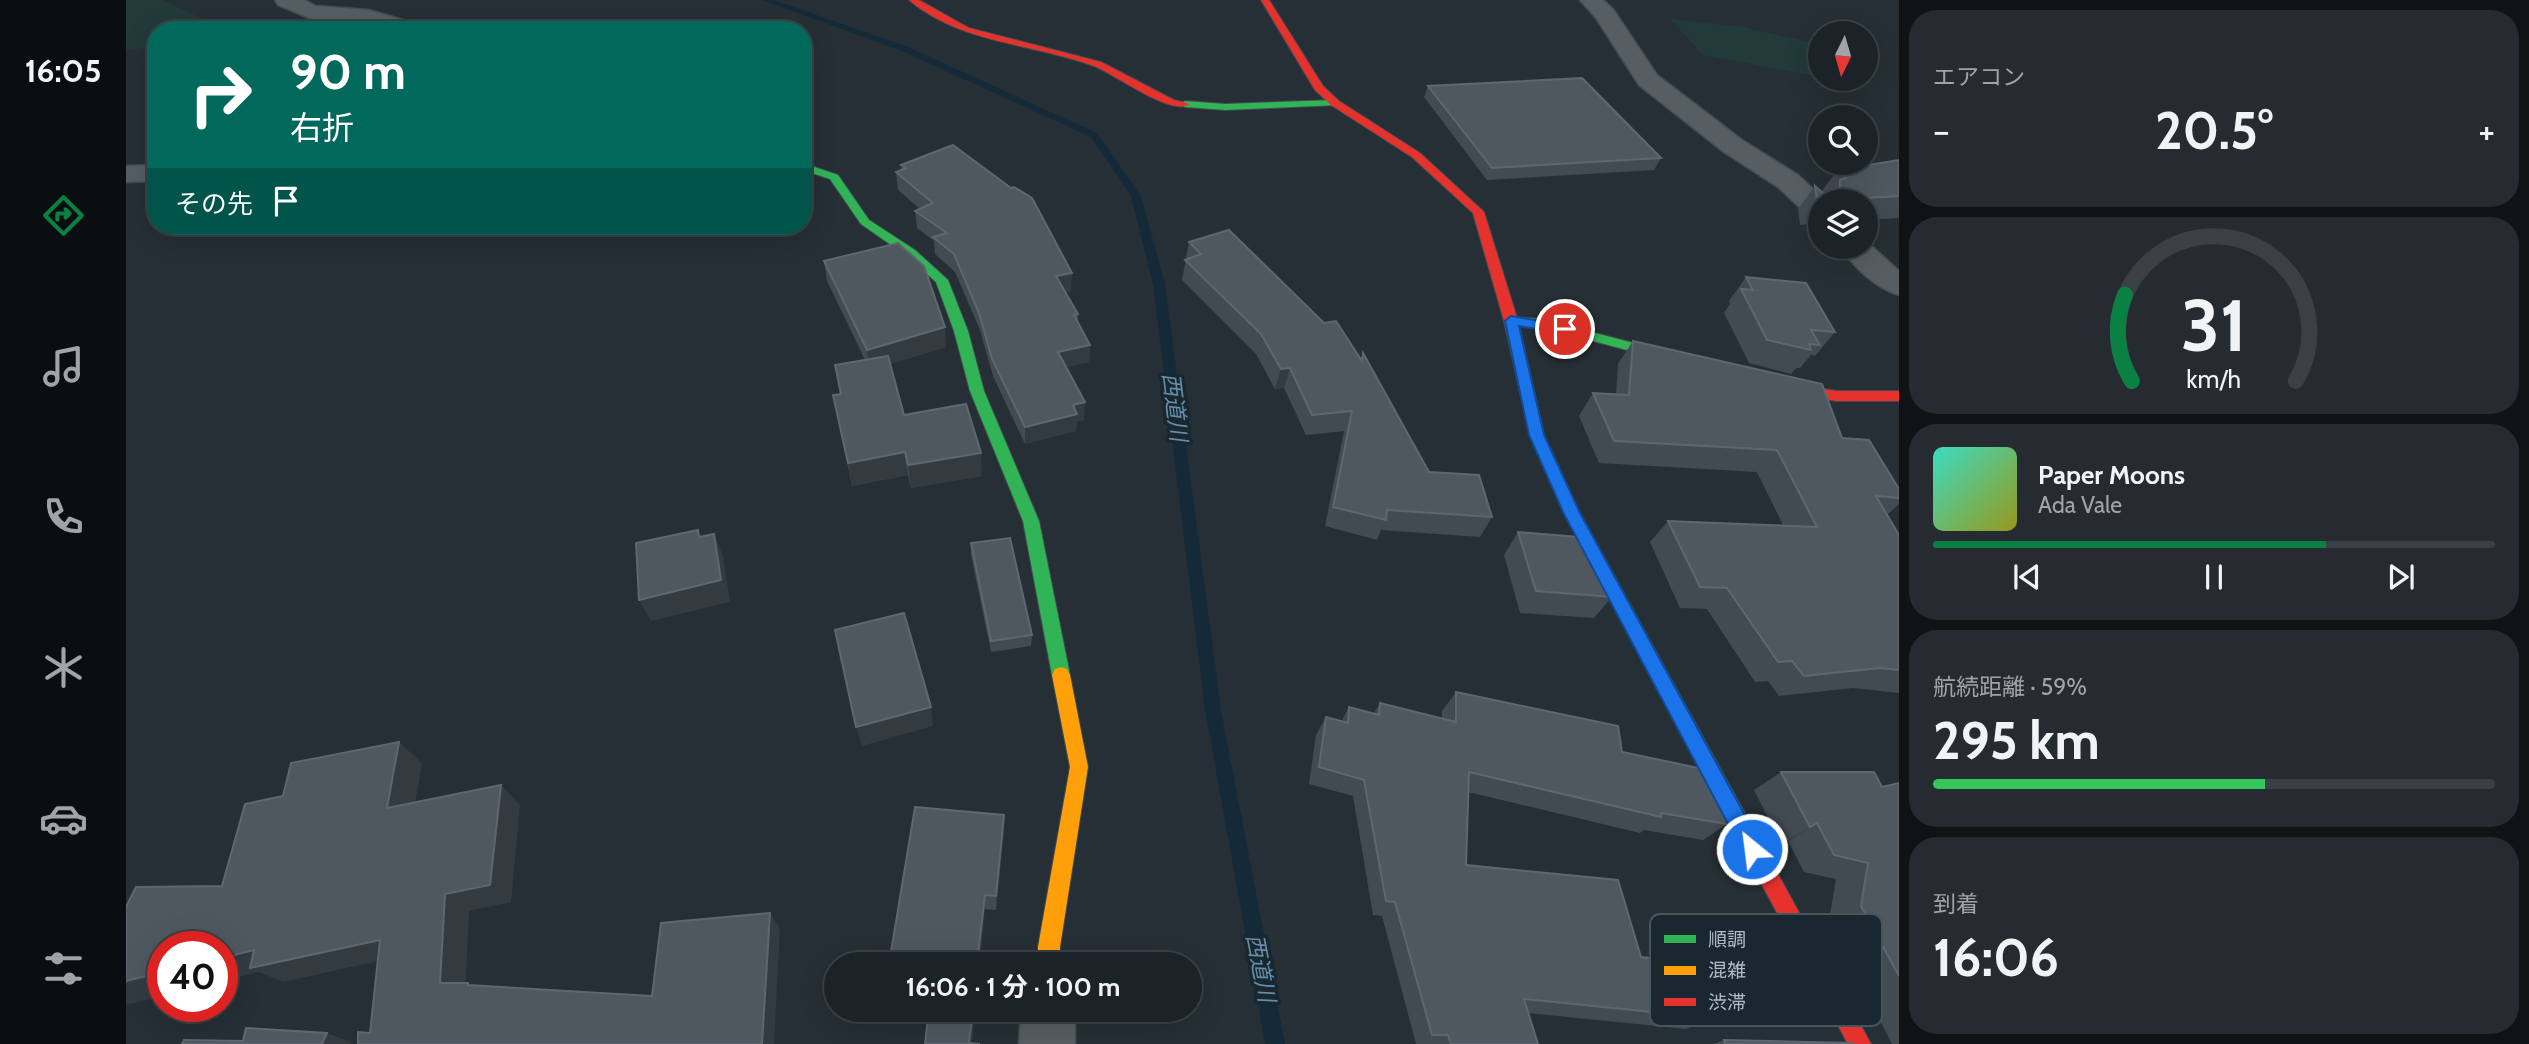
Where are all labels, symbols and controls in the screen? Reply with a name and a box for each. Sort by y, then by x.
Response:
north arrow [1808,21,1878,91]
map controls [1808,21,1878,259]
text: 90 m [290,42,406,101]
icon: right [175,49,266,140]
text: 16:05 [25,51,101,90]
text: エアコン [1933,63,2025,91]
text: 20.5° [2155,99,2273,162]
button: search [1808,105,1878,175]
text: − [1933,107,1950,154]
text: + [2478,107,2495,154]
text: 右折 [290,108,354,147]
icon: arrive [267,182,305,220]
text: その先 [175,188,253,220]
button: layers [1808,189,1878,259]
icon: directions [39,191,88,240]
text: 31 [2181,282,2247,370]
pin [1535,299,1595,359]
icon: arrive [1546,310,1584,348]
icon: music [39,342,88,391]
text: km/h [2187,364,2241,394]
water label: 西道川 [1157,371,1193,446]
text: Paper Moons [2038,459,2185,491]
text: Ada Vale [2038,491,2122,519]
icon: phone [39,492,88,541]
icon: previous [2008,558,2046,596]
icon: pause [2195,558,2233,596]
icon: next [2382,558,2420,596]
icon: climate [39,643,88,692]
text: 航続距離 · 59% [1933,673,2087,701]
text: 295 km [1933,709,2100,772]
icon: car [39,794,88,843]
position arrow [1715,812,1789,886]
text: 到着 [1933,890,1979,918]
legend [1650,914,1882,1026]
text: 16:06 [1933,926,2059,989]
text: 順調 [1708,928,1746,951]
speed limit sign: 40 [147,931,238,1022]
water label: 西道川 [1241,931,1282,1007]
icon: filters [39,944,88,993]
text: 混雑 [1708,959,1746,982]
text: 16:06 · 1 分 · 100 m [906,971,1120,1003]
text: 渋滞 [1708,991,1746,1014]

